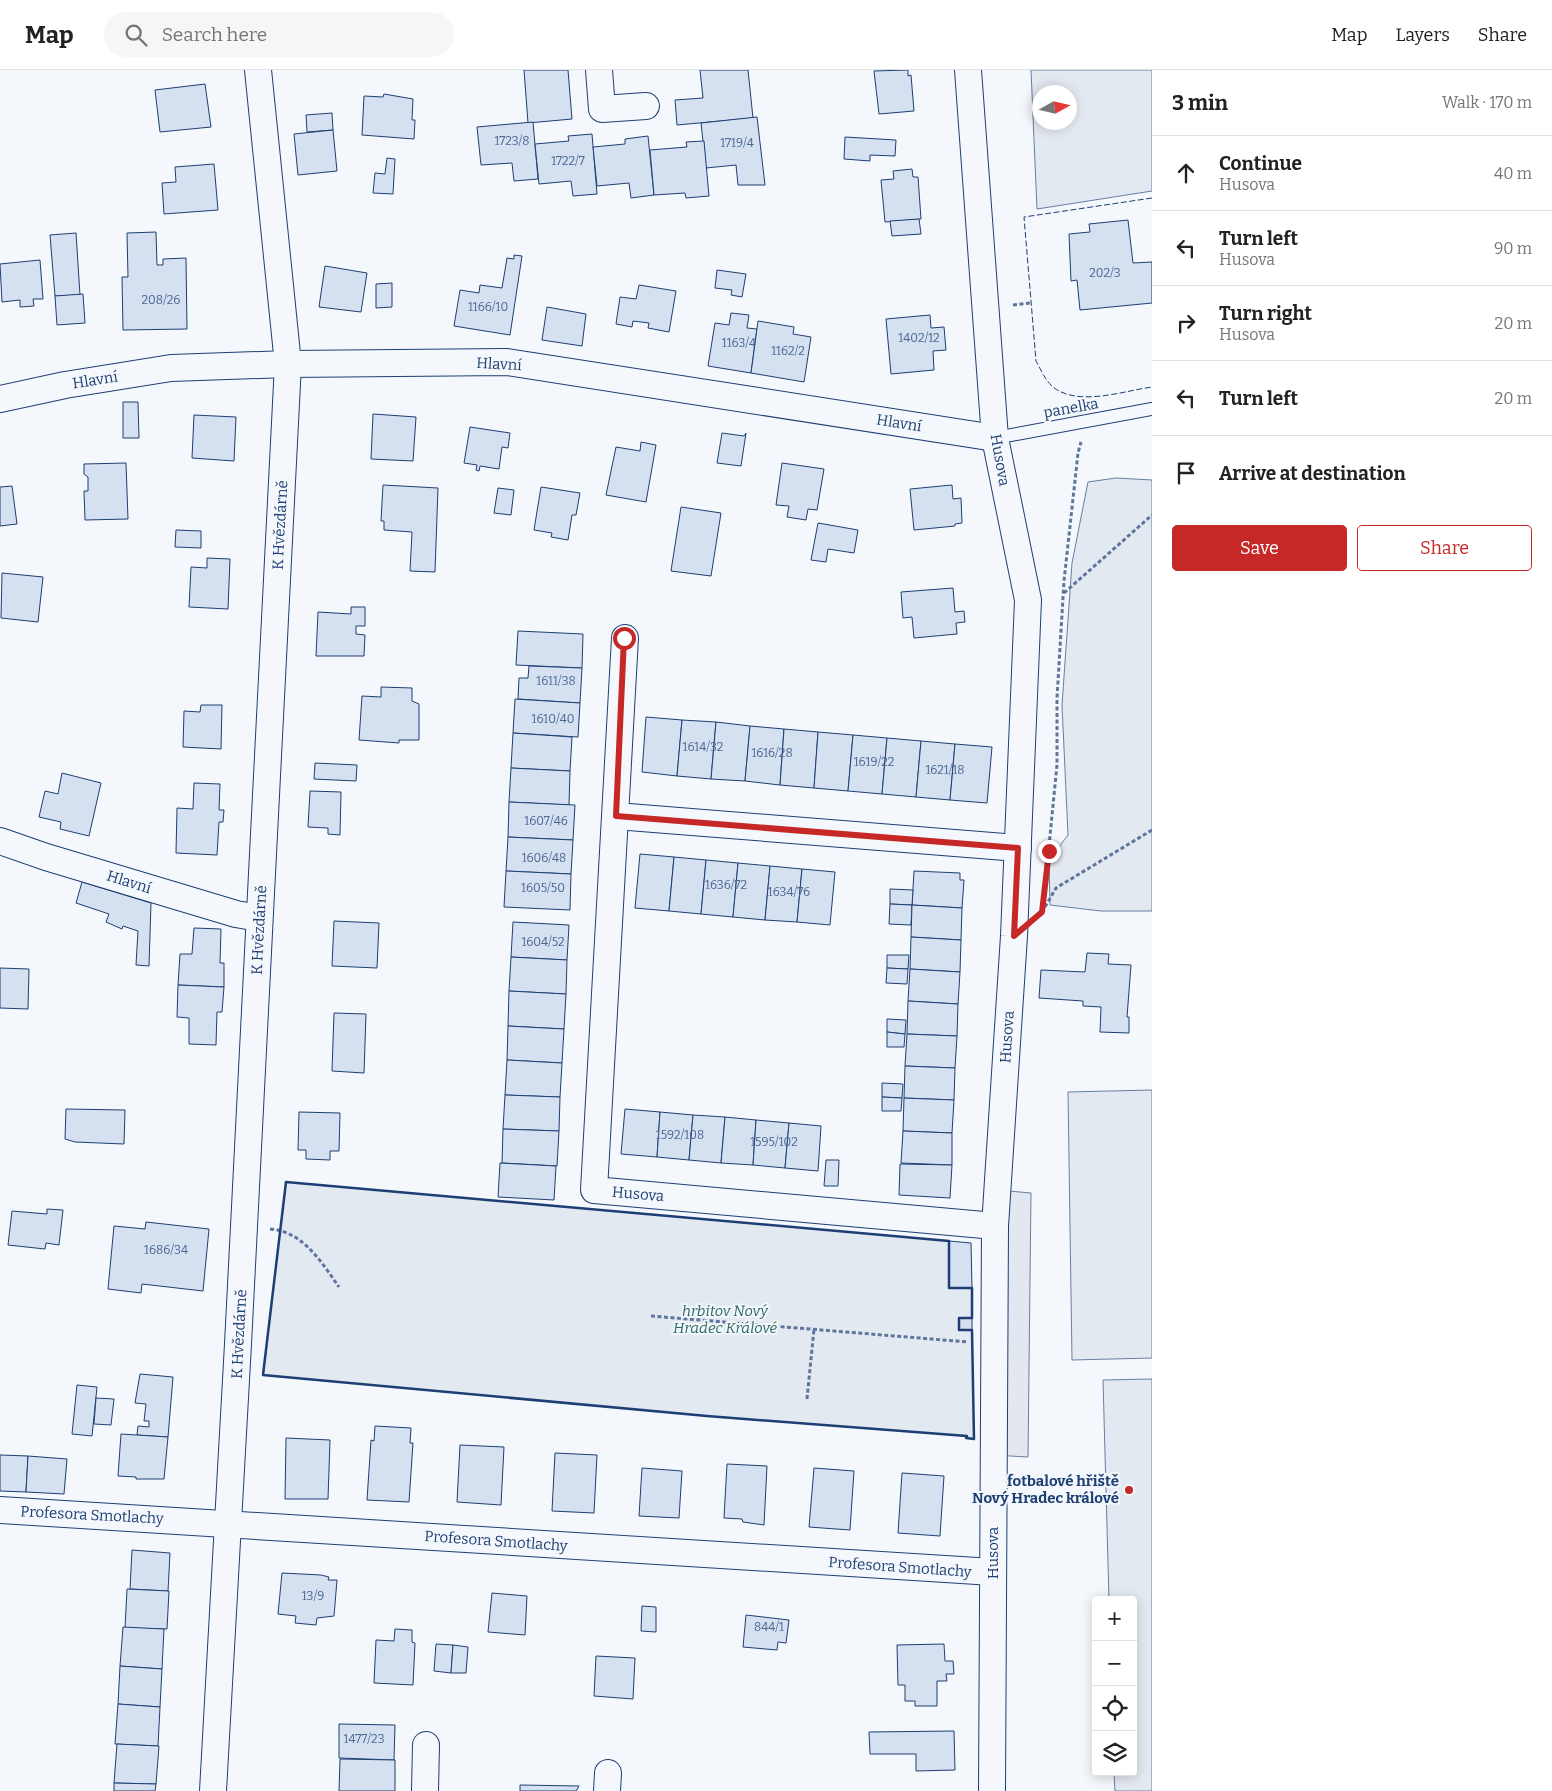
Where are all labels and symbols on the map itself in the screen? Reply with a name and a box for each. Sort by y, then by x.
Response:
north arrow [1032,85,1077,130]
house number: 1723/8 [494,134,530,148]
house number: 1719/4 [720,136,754,150]
house number: 1722/7 [551,154,585,168]
house number: 202/3 [1089,266,1121,280]
house number: 208/26 [142,293,180,307]
house number: 1166/10 [468,300,508,314]
house number: 1402/12 [898,331,940,345]
house number: 1163/4 [722,336,756,350]
house number: 1162/2 [771,344,805,358]
street label: Hlavní [476,354,523,374]
street label: Hlavní [71,367,119,392]
street label: panelka [1042,394,1100,422]
street label: Hlavní [875,411,923,436]
street label: Husova [987,433,1013,487]
street label: K Hvězdárně [269,480,291,570]
route start [613,627,636,650]
house number: 1611/38 [536,674,576,688]
house number: 1610/40 [532,712,574,726]
house number: 1614/32 [683,740,723,754]
house number: 1616/28 [751,746,793,760]
house number: 1619/22 [854,755,894,769]
house number: 1621/18 [925,763,965,777]
house number: 1607/46 [524,814,568,828]
route end [1038,840,1061,863]
house number: 1606/48 [522,851,566,865]
street label: Hlavní [105,867,154,897]
house number: 1636/72 [705,878,747,892]
house number: 1605/50 [521,881,565,895]
street label: K Hvězdárně [248,885,270,975]
house number: 1634/76 [768,885,810,899]
house number: 1604/52 [521,935,565,949]
street label: Husova [996,1010,1018,1064]
house number: 1592/108 [656,1128,704,1142]
house number: 1595/102 [750,1135,798,1149]
street label: Husova [611,1183,665,1205]
house number: 1686/34 [144,1243,188,1257]
street label: K Hvězdárně [228,1289,250,1379]
park label: hrbitov Nový Hradec Králové [673,1302,778,1337]
place label: fotbalové hřiště Nový Hradec králové [972,1472,1119,1507]
marker: fotbalové hřiště Nový Hradec králové [1123,1484,1135,1496]
street label: Profesora Smotlachy [20,1502,164,1528]
street label: Profesora Smotlachy [424,1527,568,1555]
street label: Husova [984,1527,1002,1579]
street label: Profesora Smotlachy [828,1553,972,1581]
house number: 13/9 [302,1589,324,1603]
house number: 844/1 [754,1620,784,1634]
house number: 1477/23 [344,1732,385,1746]

